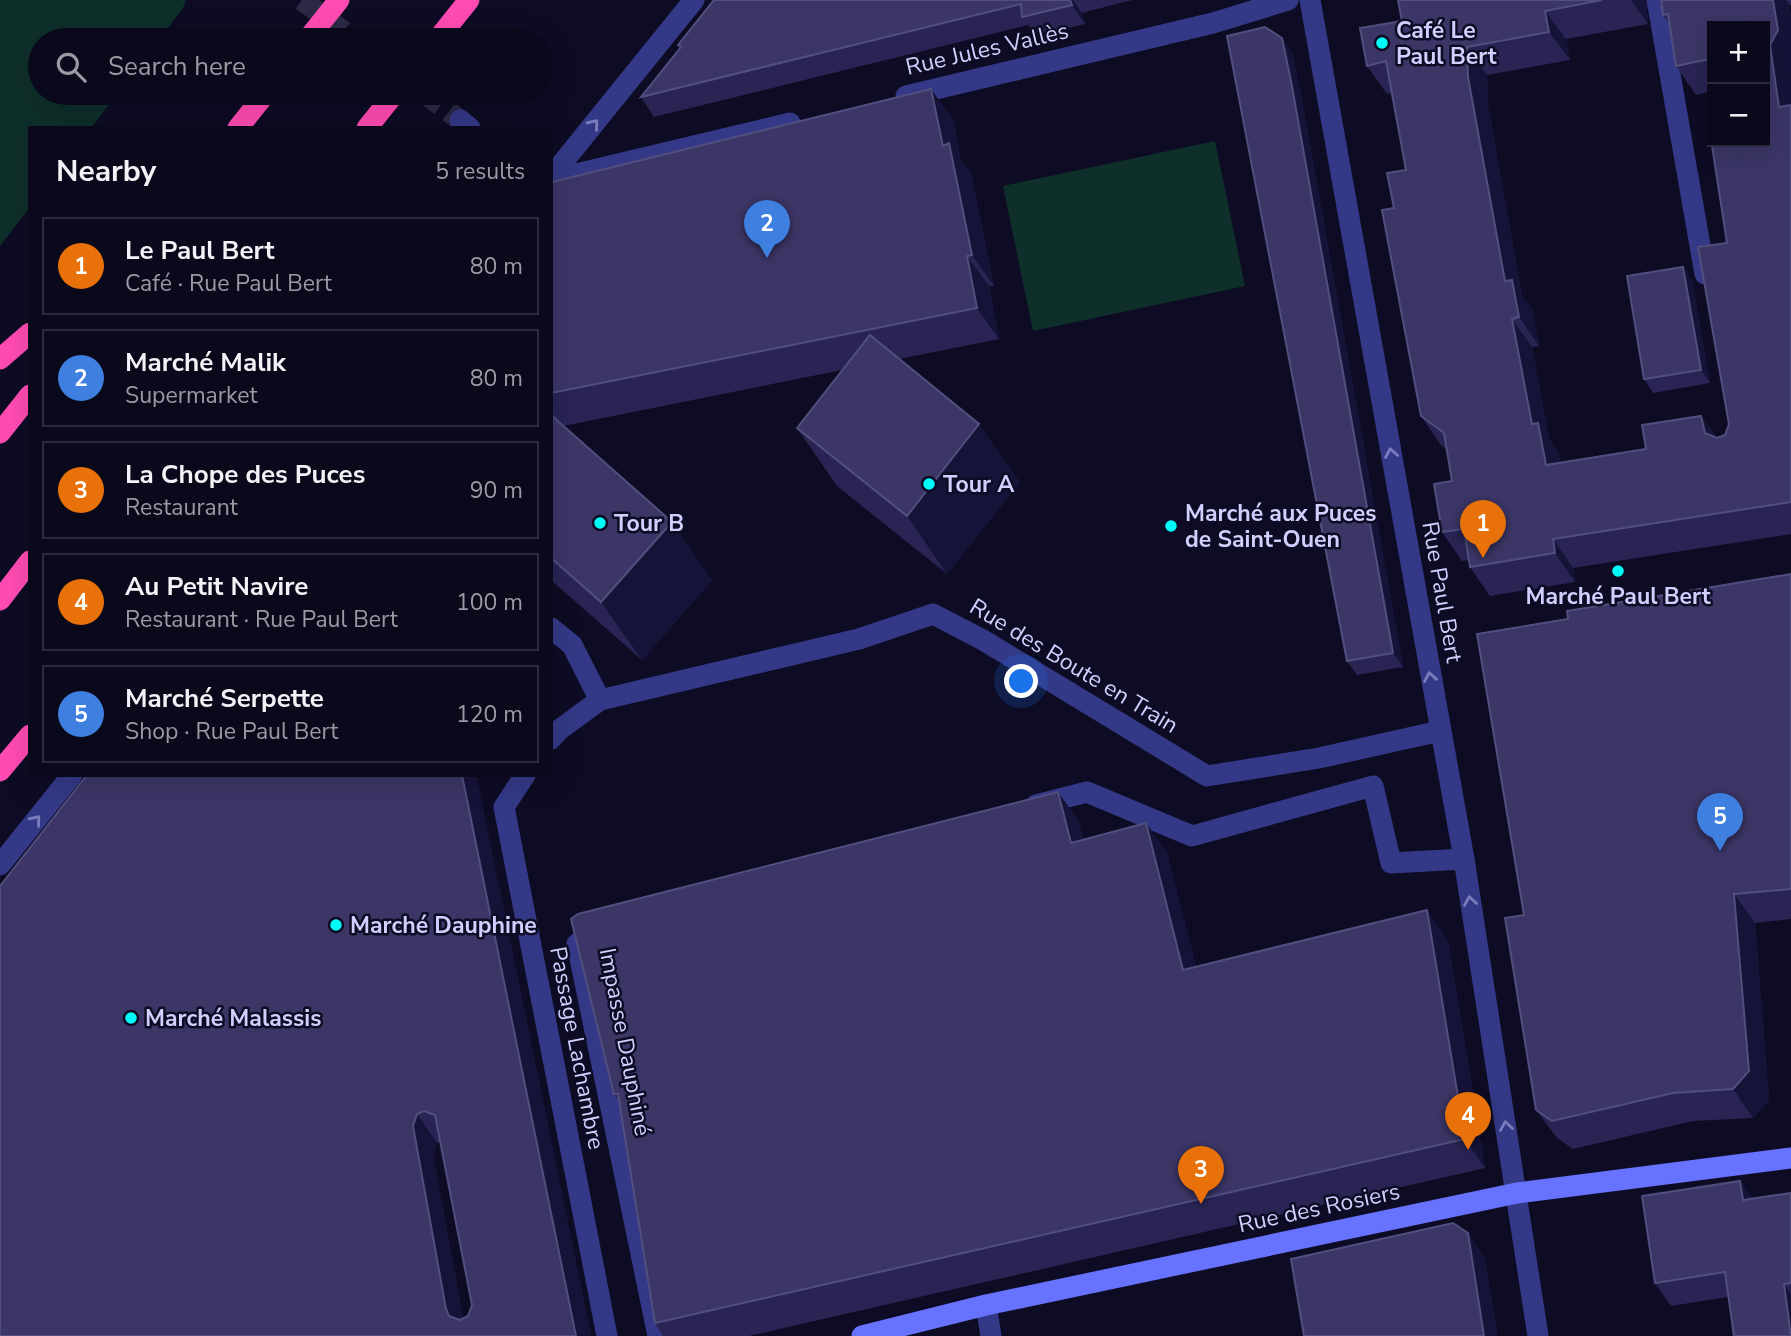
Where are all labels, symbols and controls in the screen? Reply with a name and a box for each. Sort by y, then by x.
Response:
street label: Rue Jules Vallès [903,15,1071,83]
place label: Café Le Paul Bert [1396,15,1497,72]
map controls [1707,21,1770,147]
button: + [1707,21,1770,84]
search box [28,28,553,105]
marker: Café Le Paul Bert [1374,35,1390,51]
icon: search [52,48,90,86]
text: Search here [108,49,246,84]
button: − [1707,84,1770,147]
one-way arrow [586,119,598,132]
text: Nearby [56,151,156,192]
text: 5 results [435,156,525,187]
pin: 2 [744,200,790,258]
text: Le Paul Bert [125,233,274,268]
text: 1 [74,251,88,282]
text: 80 m [470,251,523,282]
text: Café · Rue Paul Bert [125,268,332,299]
text: Marché Malik [125,345,286,380]
text: 2 [74,363,88,394]
text: 80 m [470,363,523,394]
text: Supermarket [125,380,258,411]
one-way arrow [1384,447,1399,459]
text: La Chope des Puces [125,457,365,492]
place label: Tour A [943,469,1015,500]
text: 3 [74,475,88,506]
text: 90 m [470,475,523,506]
marker: Tour A [921,476,937,492]
text: Restaurant [125,492,238,523]
place label: Marché aux Puces de Saint-Ouen [1185,498,1376,555]
pin: 1 [1460,500,1506,558]
place label: Tour B [614,508,684,539]
marker: Tour B [592,515,608,531]
marker: Marché aux Puces de Saint-Ouen [1163,518,1179,534]
street label: Rue Paul Bert [1414,519,1470,666]
marker: Marché Paul Bert [1610,563,1626,579]
text: Au Petit Navire [125,569,308,604]
place label: Marché Paul Bert [1525,581,1711,612]
text: 4 [74,587,88,618]
text: 100 m [456,587,523,618]
street label: Rue des Boute en Train [964,591,1184,741]
text: Restaurant · Rue Paul Bert [125,604,398,635]
your location [1004,664,1038,698]
one-way arrow [1424,671,1439,683]
text: Marché Serpette [125,681,324,716]
text: 5 [74,699,88,730]
text: 120 m [456,699,523,730]
text: Shop · Rue Paul Bert [125,716,338,747]
pin: 5 [1697,793,1743,851]
one-way arrow [27,815,40,827]
one-way arrow [1463,895,1478,907]
place label: Marché Dauphine [350,910,537,941]
marker: Marché Dauphine [328,917,344,933]
street label: Passage Lachambre [542,944,612,1152]
street label: Impasse Dauphiné [592,945,658,1139]
place label: Marché Malassis [145,1003,321,1034]
marker: Marché Malassis [123,1010,139,1026]
pin: 4 [1445,1092,1491,1150]
one-way arrow [1499,1120,1514,1132]
pin: 3 [1178,1146,1224,1204]
street label: Rue des Rosiers [1235,1176,1403,1240]

